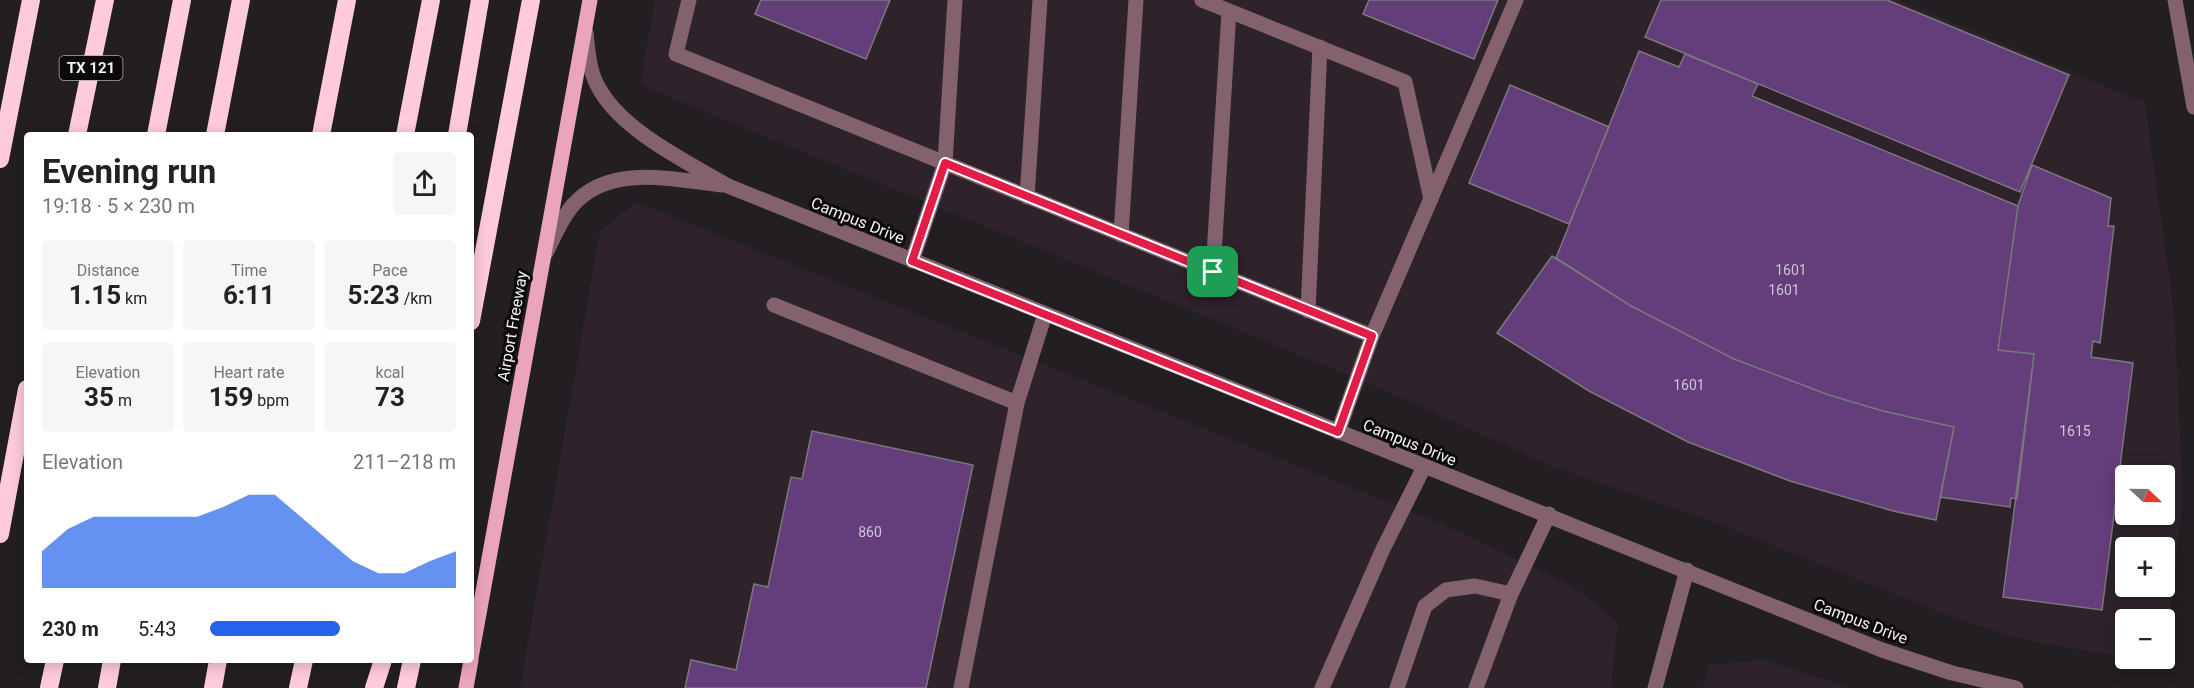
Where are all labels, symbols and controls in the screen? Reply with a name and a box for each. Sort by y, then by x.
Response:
road number: TX 121 [60,56,122,80]
text: Evening run [42,152,216,191]
button: share [393,152,456,215]
street label: Campus Drive [808,193,907,248]
text: 19:18 · 5 × 230 m [42,194,195,218]
pin [1187,246,1238,297]
icon: arrive [1196,255,1229,288]
text: Distance [77,261,139,280]
text: Time [231,261,267,280]
text: Pace [372,261,408,280]
house number: 1601 [1775,262,1807,278]
street label: Airport Freeway [493,269,532,383]
text: 1.15 [69,280,121,310]
text: 6:11 [223,280,275,310]
text: 5:23 [348,280,400,310]
house number: 1601 [1768,282,1800,298]
text: km [121,289,147,308]
text: /km [400,289,432,308]
text: Elevation [76,363,140,382]
text: Heart rate [213,363,285,382]
text: kcal [376,363,404,382]
house number: 1601 [1673,377,1705,393]
text: 35 [84,382,114,412]
text: 159 [209,382,253,412]
text: 73 [375,382,405,412]
text: m [114,391,132,410]
text: bpm [253,391,289,410]
street label: Campus Drive [1360,415,1459,470]
house number: 1615 [2059,423,2091,439]
text: Elevation [42,450,123,474]
text: 211–218 m [353,450,456,474]
north arrow [2115,465,2175,525]
map controls [2115,465,2175,669]
house number: 860 [858,524,882,540]
button: + [2115,537,2175,597]
street label: Campus Drive [1811,595,1910,648]
button: − [2115,609,2175,669]
text: 230 m [42,617,99,641]
text: 5:43 [138,617,177,641]

